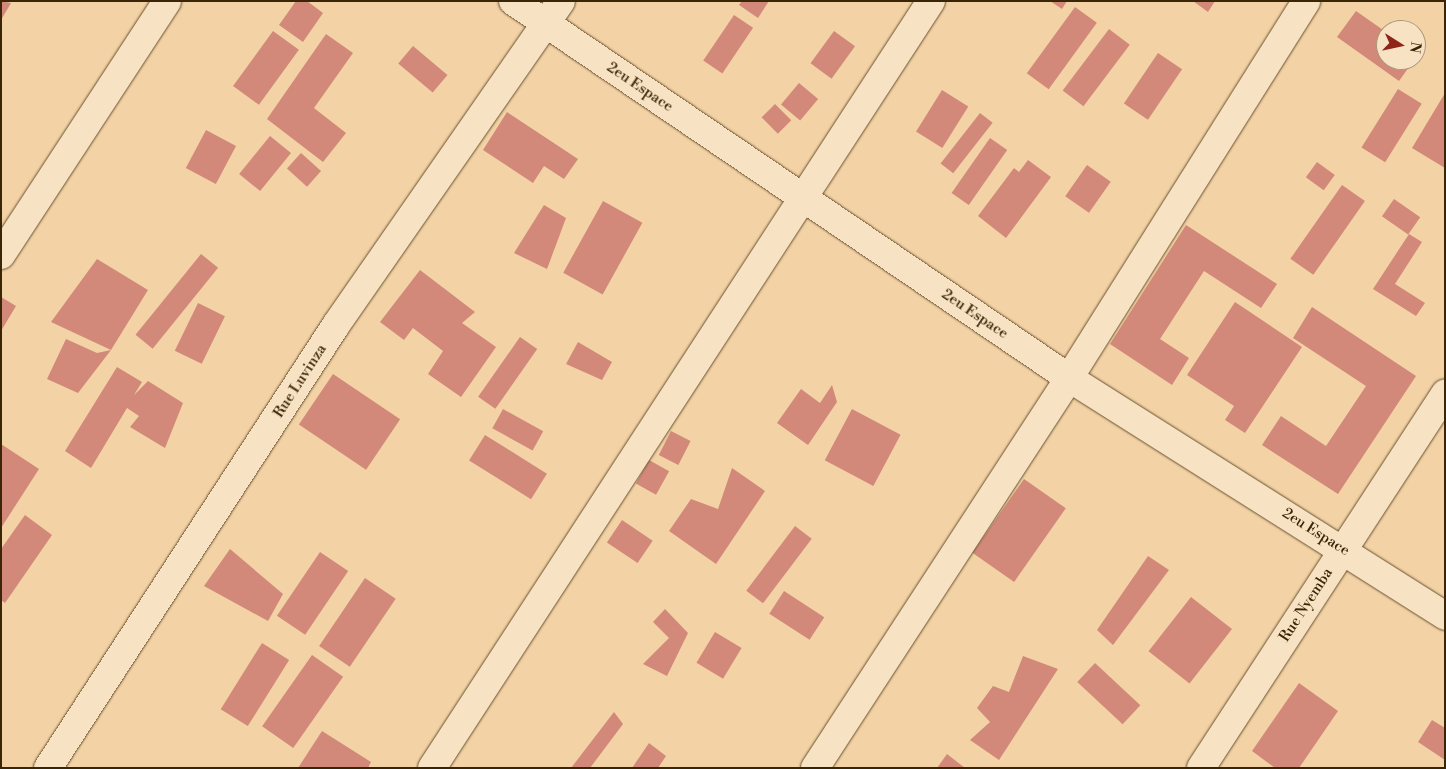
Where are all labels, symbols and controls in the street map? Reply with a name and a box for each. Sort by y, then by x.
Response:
north arrow [1376,20,1426,70]
text: N [1405,40,1425,54]
street label: 2eu Espace [603,58,677,116]
street label: 2eu Espace [938,285,1012,343]
street label: Rue Luvinza [270,341,330,421]
street label: 2eu Espace [1279,504,1353,560]
street label: Rue Nyemba [1275,565,1337,645]

